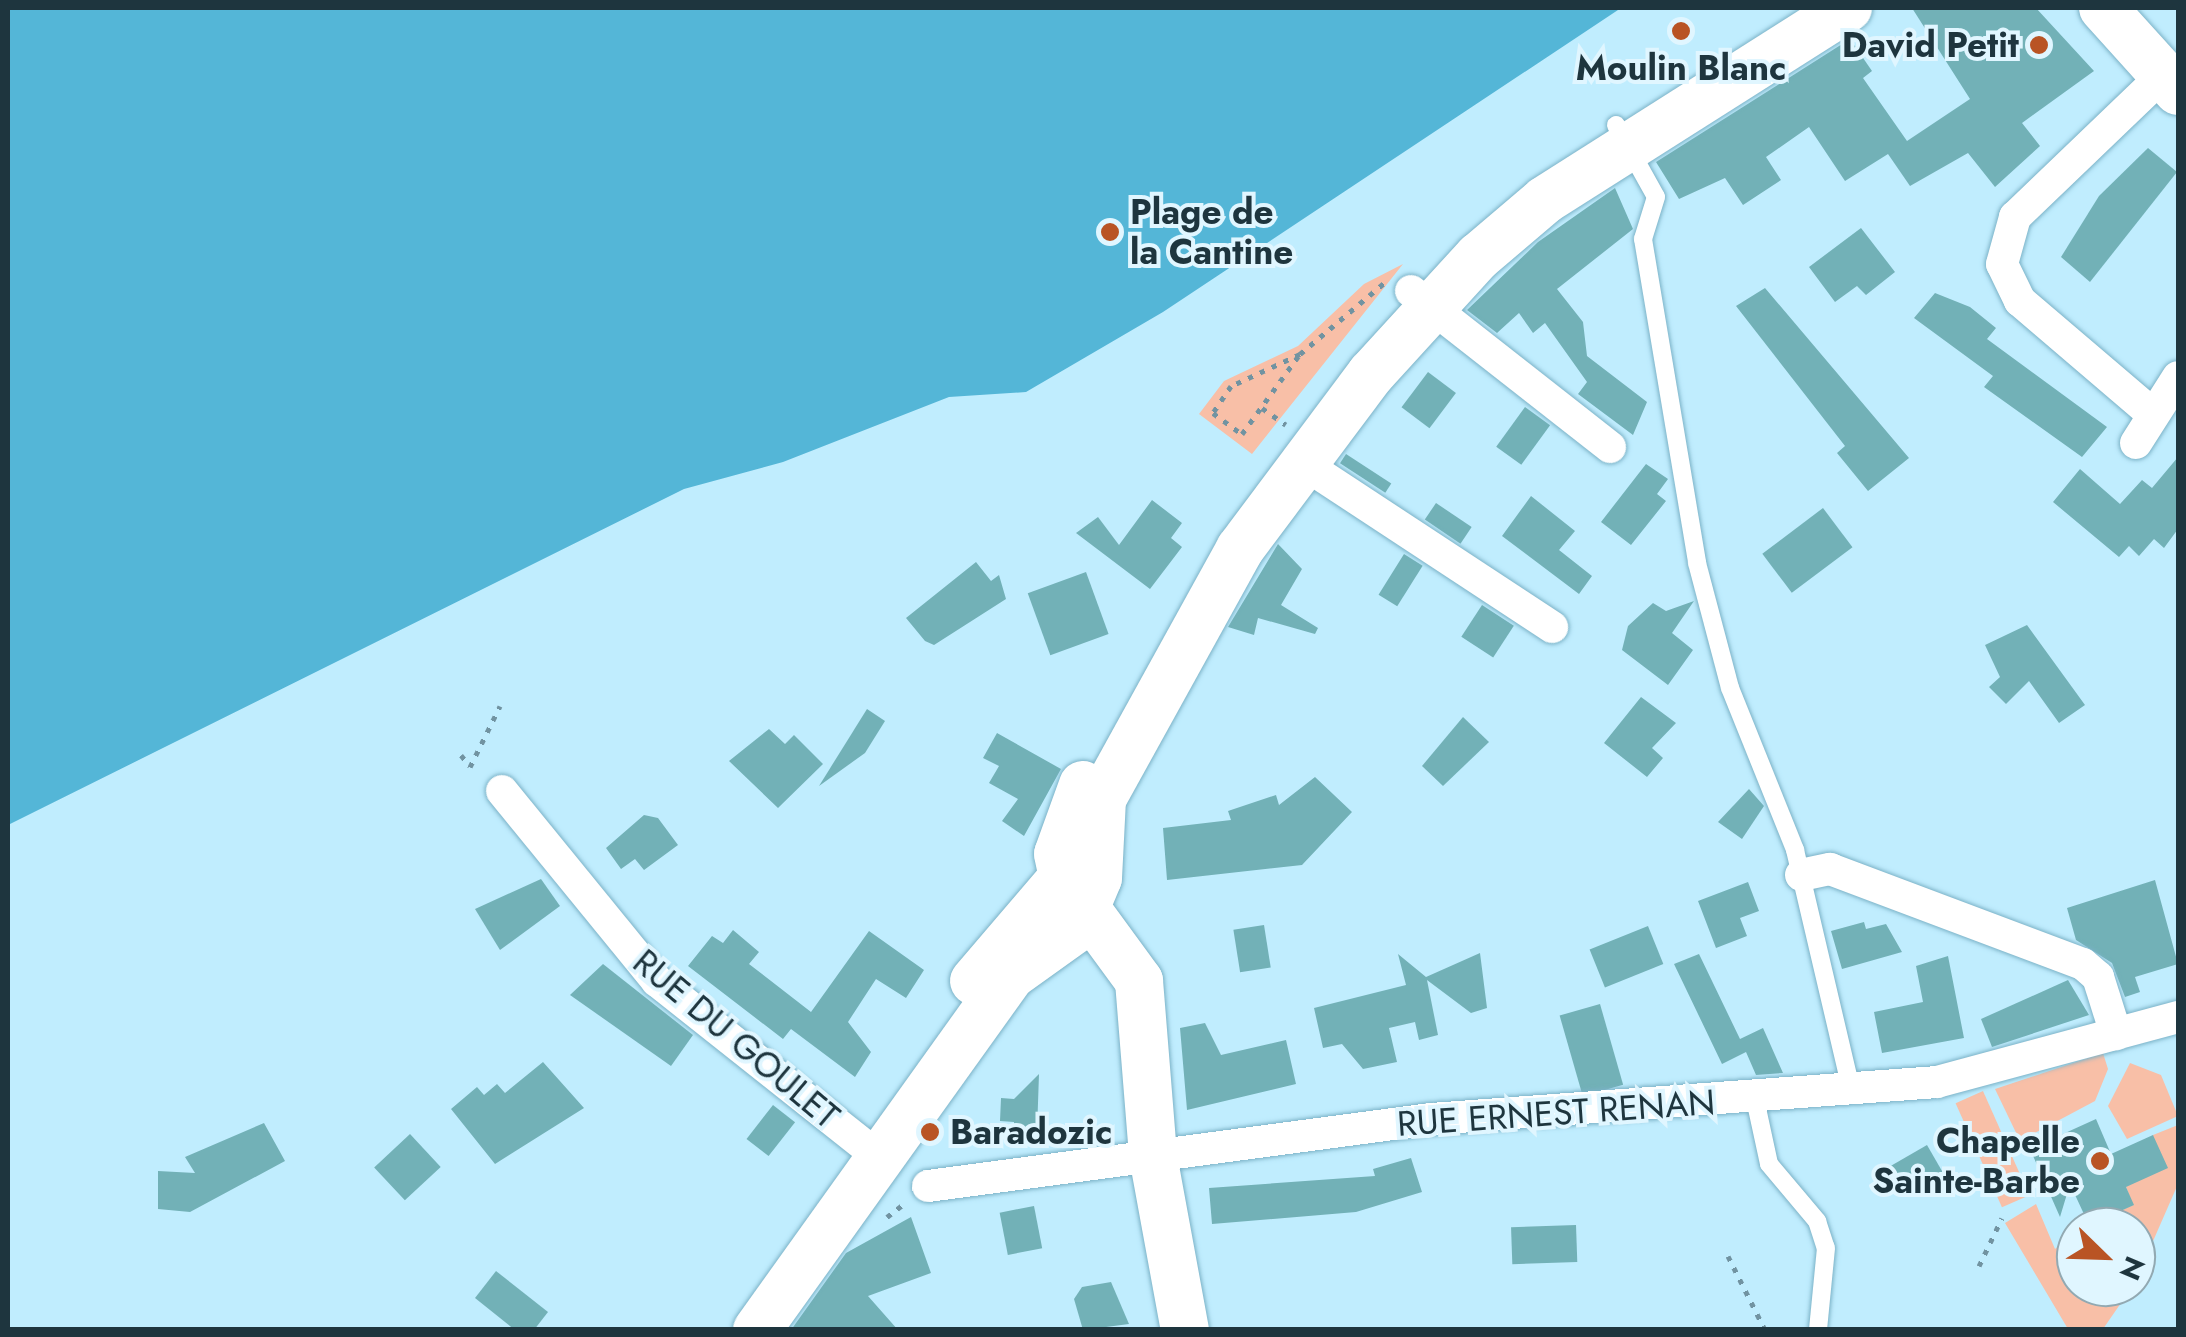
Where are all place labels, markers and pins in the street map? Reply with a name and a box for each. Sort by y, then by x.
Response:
marker: Moulin Blanc [1670,20,1692,42]
place label: David Petit [1842,24,2019,66]
marker: David Petit [2028,34,2050,56]
place label: Moulin Blanc [1576,47,1786,89]
place label: Plage de la Cantine [1130,191,1293,273]
marker: Plage de la Cantine [1099,221,1121,243]
place label: Baradozic [950,1111,1112,1153]
place label: Chapelle Sainte-Barbe [1872,1120,2080,1202]
marker: Baradozic [919,1121,941,1143]
marker: Chapelle Sainte-Barbe [2089,1150,2111,1172]

